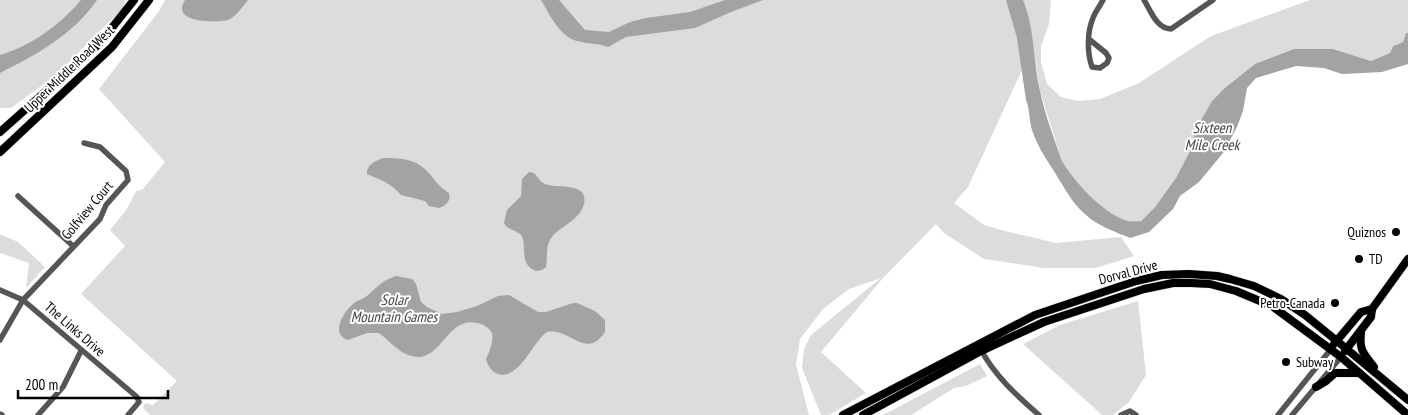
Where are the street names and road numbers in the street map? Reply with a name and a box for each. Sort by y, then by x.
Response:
street label: Upper Middle Road West [20,21,118,116]
street label: Golfview Court [57,177,117,243]
street label: Dorval Drive [1097,255,1159,288]
street label: The Links Drive [41,298,109,360]

